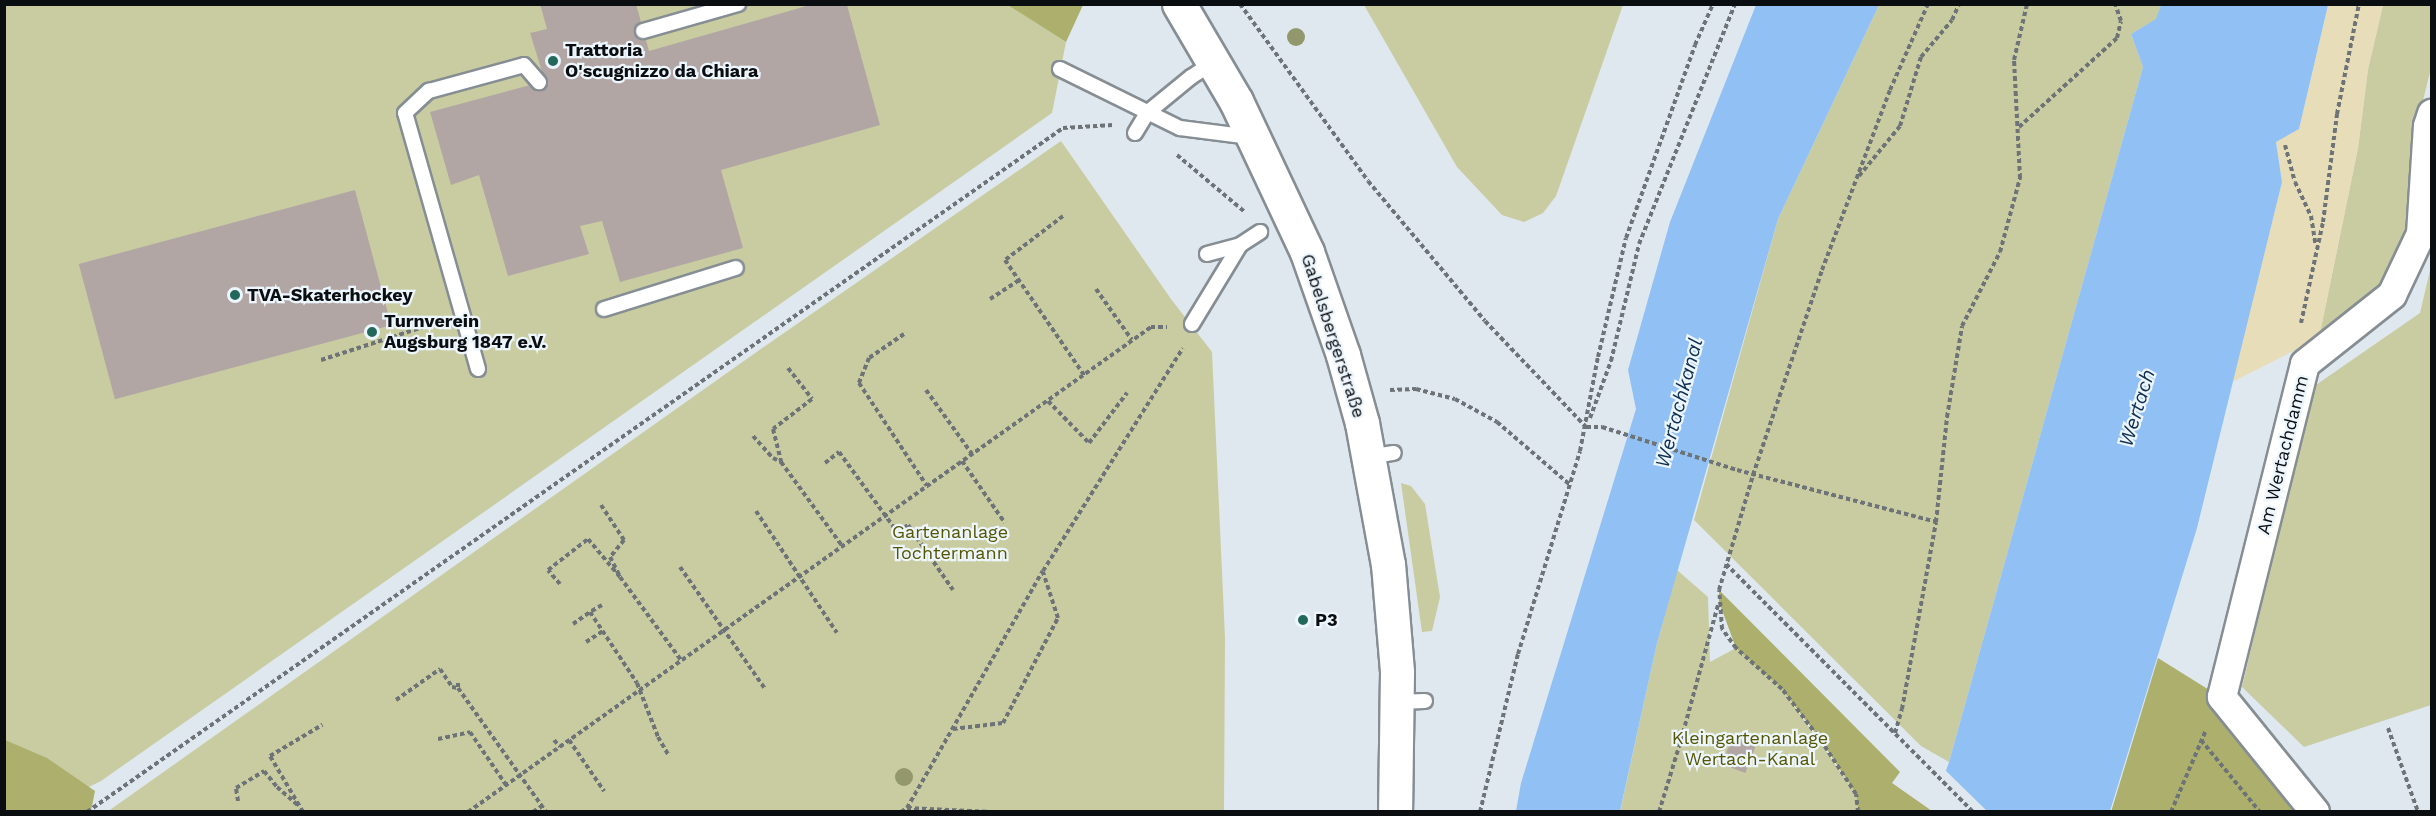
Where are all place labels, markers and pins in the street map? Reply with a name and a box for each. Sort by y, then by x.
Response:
place label: Trattoria O'scugnizzo da Chiara [565,40,758,82]
marker: Trattoria O'scugnizzo da Chiara [546,54,560,68]
place label: TVA-Skaterhockey [247,284,413,306]
marker: TVA-Skaterhockey [228,288,242,302]
place label: Turnverein Augsburg 1847 e.V. [384,311,547,354]
marker: Turnverein Augsburg 1847 e.V. [365,325,379,339]
place label: P3 [1315,609,1338,631]
marker: P3 [1296,613,1310,627]

